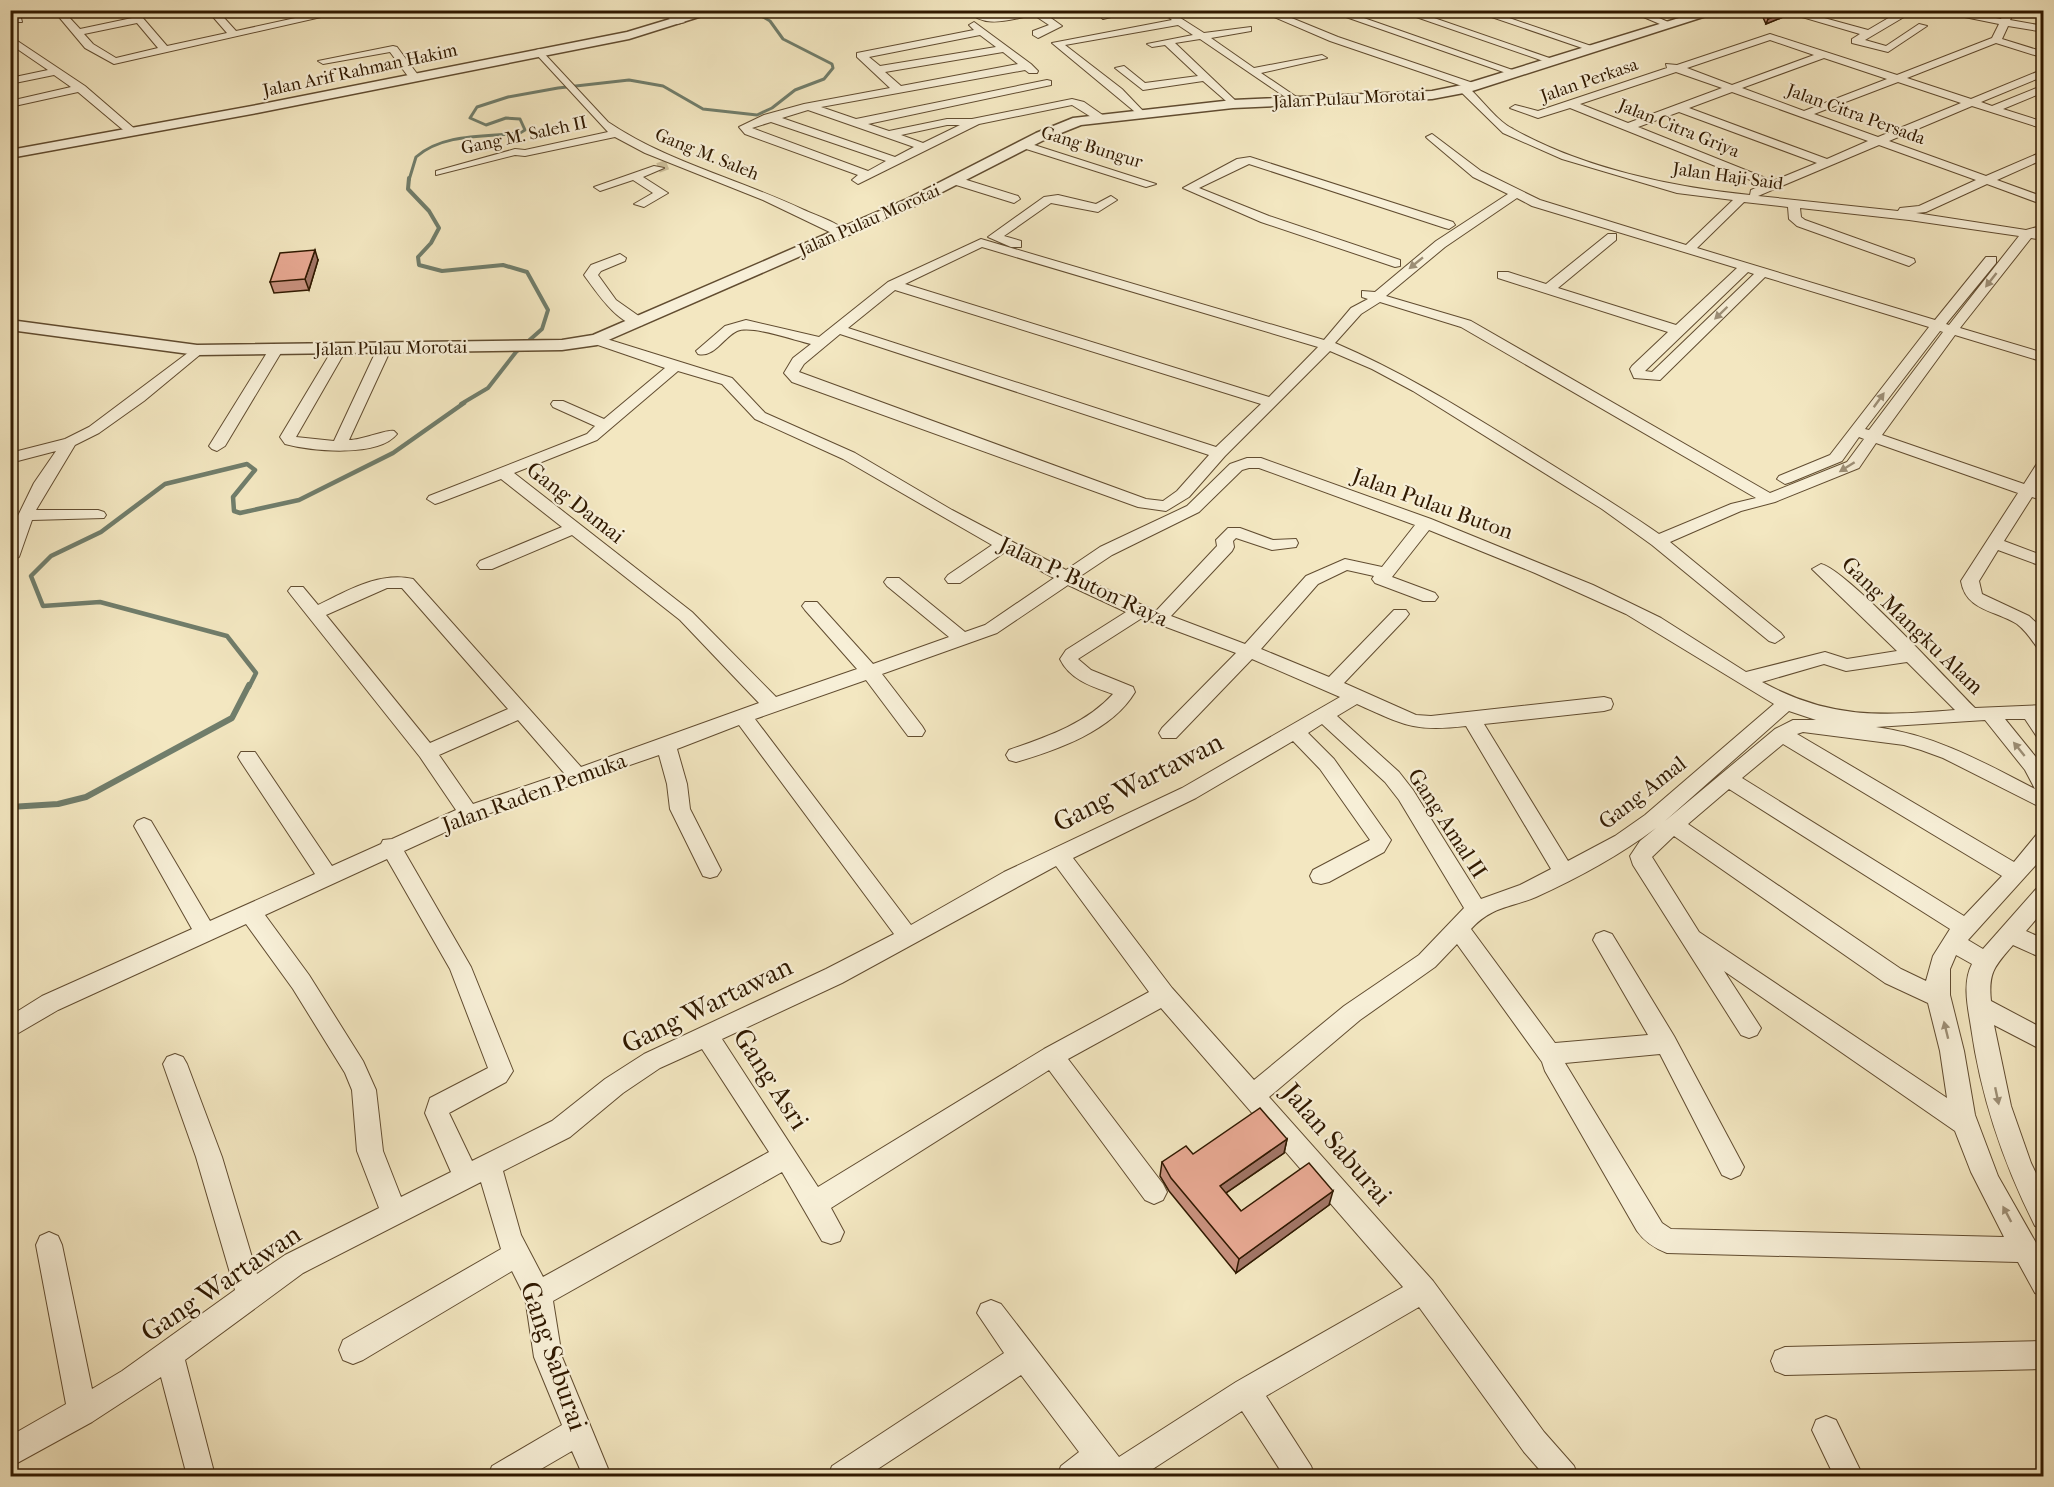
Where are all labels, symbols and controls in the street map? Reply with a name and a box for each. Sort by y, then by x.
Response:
street label: Jalan Arif Rahman Hakim [259,40,459,102]
street label: Jalan Perkasa [1536,54,1641,108]
street label: Jalan Citra Persada [1782,79,1929,150]
street label: Jalan Pulau Morotai [1270,84,1426,113]
street label: Jalan Citra Griya [1613,94,1743,163]
street label: Gang M. Saleh II [459,112,589,159]
street label: Gang Bungur [1039,122,1146,173]
street label: Gang M. Saleh [652,124,762,185]
street label: Jalan Haji Said [1669,158,1785,195]
street label: Jalan Pulau Morotai [793,180,944,262]
one-way arrow [1408,256,1423,268]
one-way arrow [1985,272,1998,288]
one-way arrow [1714,305,1728,319]
street label: Jalan Pulau Morotai [313,337,468,360]
one-way arrow [1873,393,1885,409]
street label: Gang Damai [521,457,630,549]
one-way arrow [1838,461,1855,472]
street label: Jalan Pulau Buton [1347,462,1517,545]
street label: Jalan P. Buton Raya [993,531,1173,633]
street label: Gang Mangku Alam [1836,551,1989,701]
street label: Gang Wartawan [1048,725,1228,838]
one-way arrow [2012,741,2025,757]
street label: Jalan Raden Pemuka [437,747,631,839]
street label: Gang Amal [1594,751,1692,835]
street label: Gang Amal II [1402,764,1493,884]
street label: Gang Wartawan [616,950,798,1060]
one-way arrow [1941,1021,1951,1039]
street label: Gang Asri [726,1022,816,1136]
street label: Jalan Saburai [1274,1075,1399,1212]
one-way arrow [1993,1087,2002,1106]
one-way arrow [2002,1205,2012,1222]
street label: Gang Wartawan [135,1218,307,1348]
street label: Gang Saburai [514,1277,594,1435]

